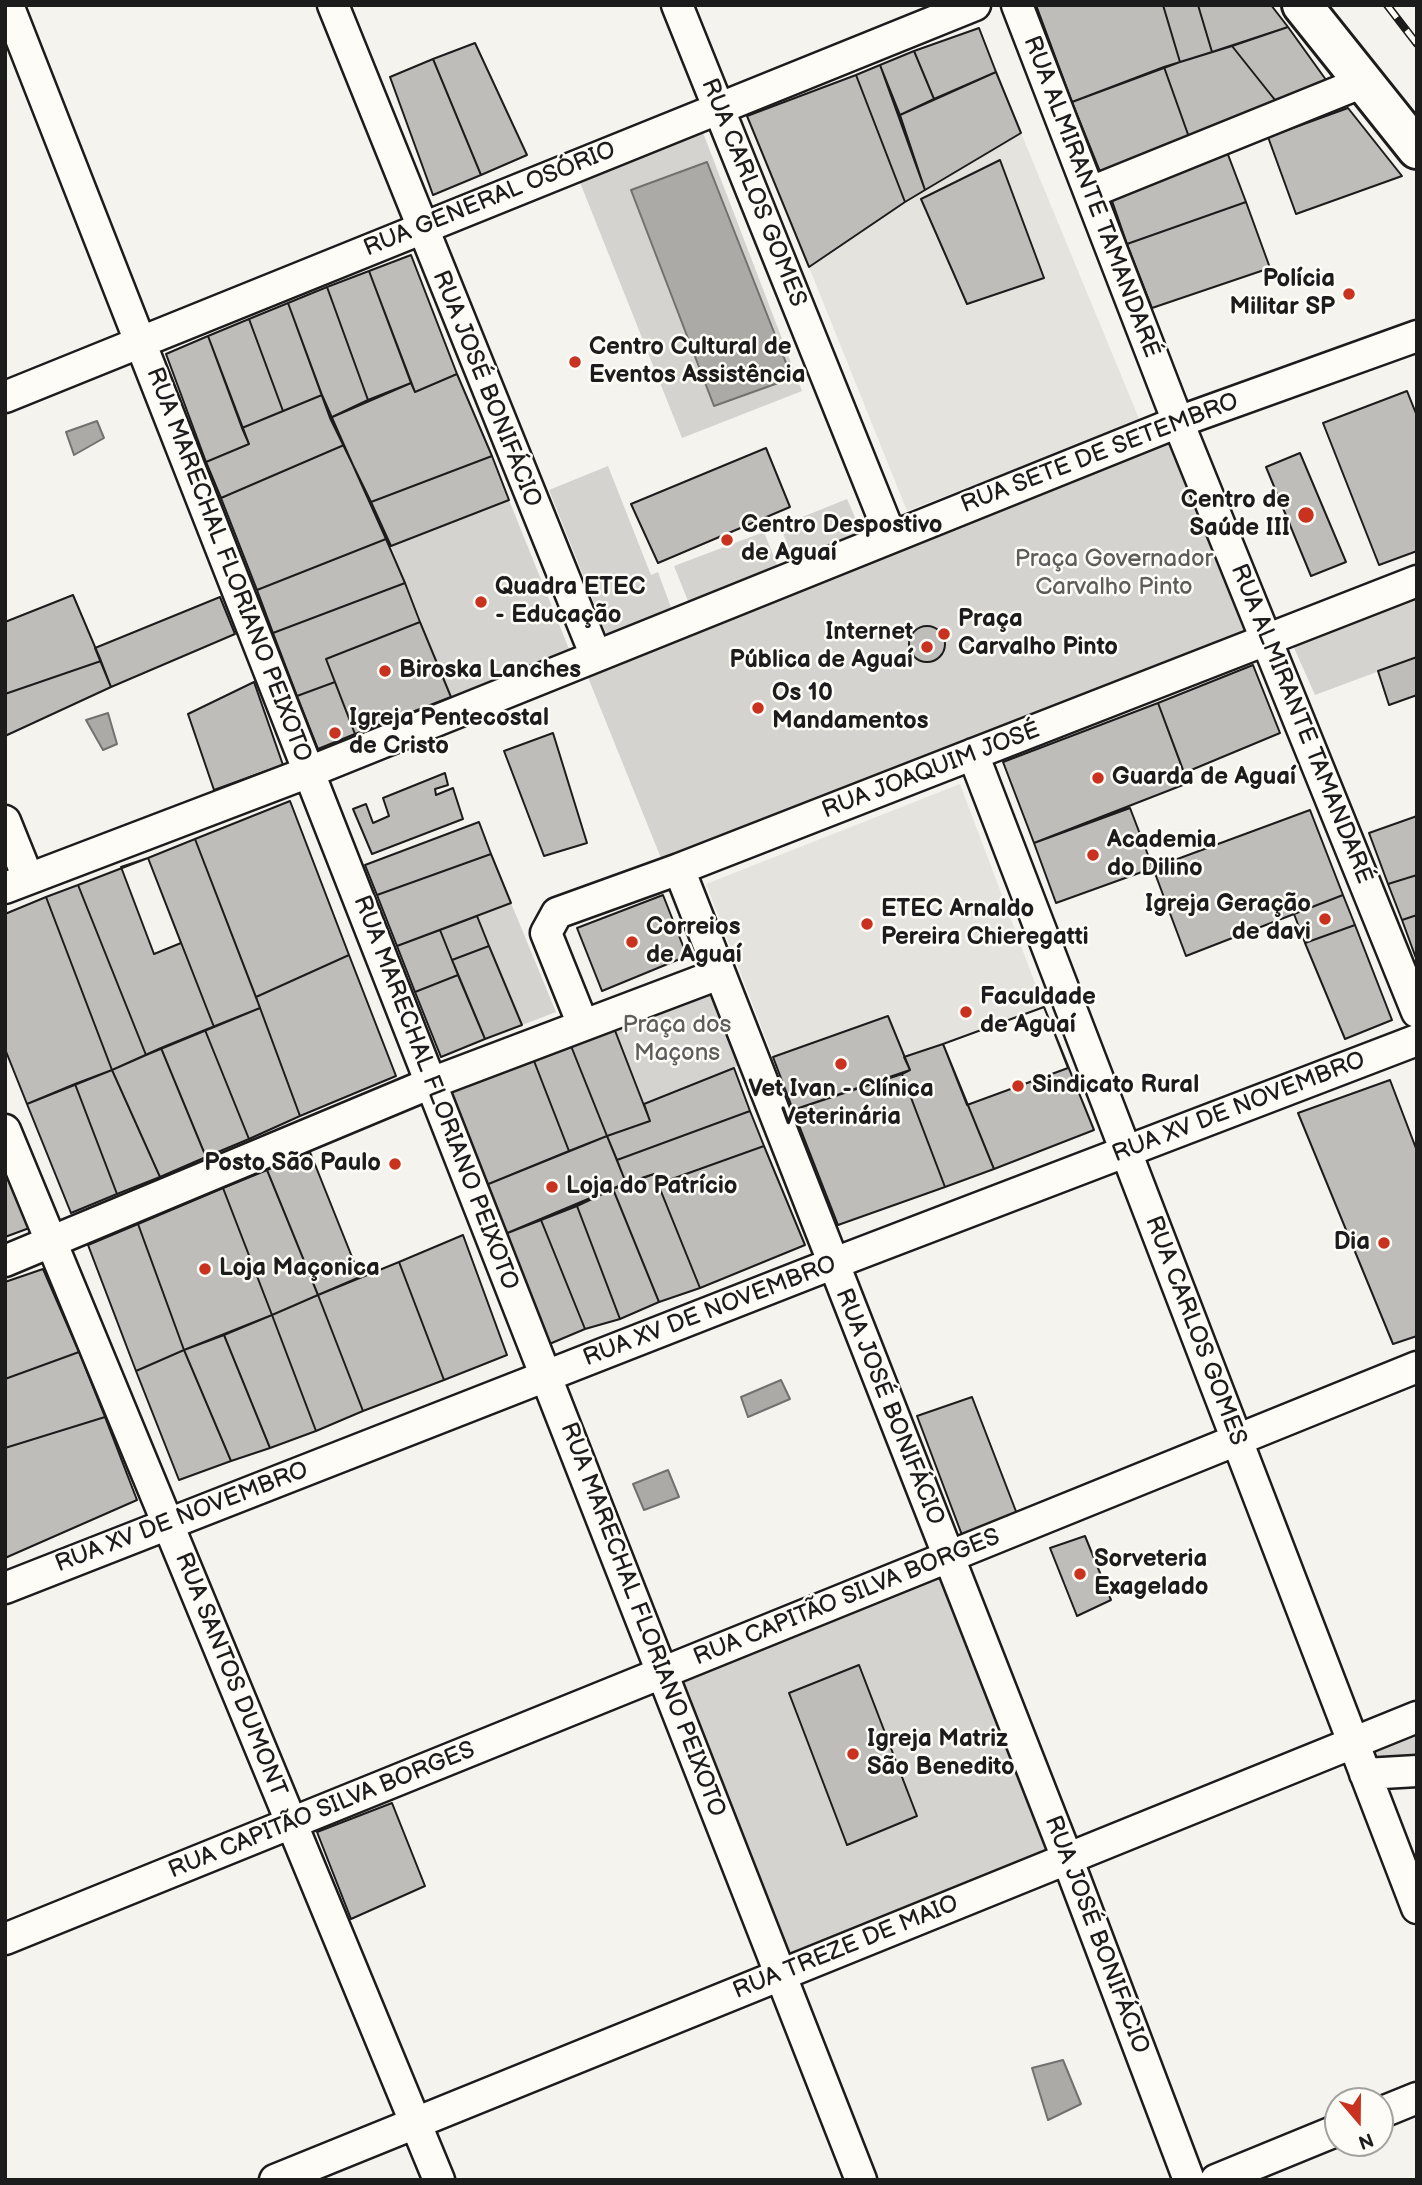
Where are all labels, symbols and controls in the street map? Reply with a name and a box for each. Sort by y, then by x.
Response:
street label: RUA ALMIRANTE TAMANDARÉ [1016,32,1166,362]
street label: RUA CARLOS GOMES [694,75,812,311]
street label: RUA GENERAL OSÓRIO [360,136,620,264]
street label: RUA JOSÉ BONIFÁCIO [425,266,547,512]
place label: Polícia Militar SP [1229,266,1335,322]
marker: Polícia Militar SP [1341,286,1357,302]
place label: Centro Cultural de Eventos Assistência [589,334,805,390]
marker: Centro Cultural de Eventos Assistência [567,354,583,370]
street label: RUA MARECHAL FLORIANO PEIXOTO [139,364,317,766]
street label: RUA SETE DE SETEMBRO [957,388,1243,520]
place label: Centro de Saúde III [1181,487,1290,543]
marker: Centro de Saúde III [1296,505,1316,525]
place label: Centro Despostivo de Aguaí [741,512,943,568]
marker: Centro Despostivo de Aguaí [719,532,735,548]
park label: Praça Governador Carvalho Pinto [1015,546,1213,602]
street label: RUA ALMIRANTE TAMANDARÉ [1224,560,1378,888]
place label: Quadra ETEC - Educação [495,574,646,630]
marker: Quadra ETEC - Educação [473,594,489,610]
place label: Praça Carvalho Pinto [958,606,1118,662]
place label: Internet Pública de Aguaí [730,619,913,675]
marker: Praça Carvalho Pinto [936,626,952,642]
marker: Internet Pública de Aguaí [919,639,935,655]
place label: Biroska Lanches [399,657,581,685]
marker: Biroska Lanches [377,663,393,679]
place label: Os 10 Mandamentos [772,680,928,736]
marker: Os 10 Mandamentos [750,700,766,716]
place label: Igreja Pentecostal de Cristo [349,705,549,761]
street label: RUA JOAQUIM JOSÉ [818,716,1044,826]
marker: Igreja Pentecostal de Cristo [327,725,343,741]
place label: Guarda de Aguaí [1112,764,1296,792]
marker: Guarda de Aguaí [1090,770,1106,786]
place label: Academia do Dilino [1107,827,1217,883]
marker: Academia do Dilino [1085,847,1101,863]
place label: Igreja Geração de davi [1145,891,1311,947]
street label: RUA MARECHAL FLORIANO PEIXOTO [346,892,524,1294]
place label: ETEC Arnaldo Pereira Chieregatti [881,896,1089,952]
marker: Igreja Geração de davi [1317,911,1333,927]
place label: Correios de Aguaí [646,914,742,970]
marker: ETEC Arnaldo Pereira Chieregatti [859,916,875,932]
marker: Correios de Aguaí [624,934,640,950]
place label: Faculdade de Aguaí [980,984,1096,1040]
marker: Faculdade de Aguaí [958,1004,974,1020]
park label: Praça dos Maçons [623,1012,731,1068]
street label: RUA XV DE NOVEMBRO [1108,1046,1370,1170]
marker: Vet Ivan - Clínica Veterinária [833,1056,849,1072]
place label: Sindicato Rural [1032,1072,1199,1100]
place label: Vet Ivan - Clínica Veterinária [748,1076,934,1132]
marker: Sindicato Rural [1010,1078,1026,1094]
place label: Posto São Paulo [204,1150,381,1178]
marker: Posto São Paulo [387,1156,403,1172]
place label: Loja do Patrício [566,1173,738,1201]
marker: Loja do Patrício [544,1179,560,1195]
street label: RUA CARLOS GOMES [1138,1212,1252,1450]
place label: Dia [1334,1229,1370,1257]
marker: Dia [1376,1235,1392,1251]
street label: RUA XV DE NOVEMBRO [579,1250,841,1374]
place label: Loja Maçonica [219,1255,380,1283]
marker: Loja Maçonica [197,1261,213,1277]
street label: RUA JOSÉ BONIFÁCIO [828,1284,950,1530]
street label: RUA MARECHAL FLORIANO PEIXOTO [553,1419,731,1821]
street label: RUA XV DE NOVEMBRO [51,1456,313,1580]
street label: RUA CAPITÃO SILVA BORGES [690,1523,1004,1673]
place label: Sorveteria Exagelado [1094,1546,1209,1602]
street label: RUA SANTOS DUMONT [168,1549,292,1801]
marker: Sorveteria Exagelado [1072,1566,1088,1582]
place label: Igreja Matriz São Benedito [867,1726,1015,1782]
street label: RUA CAPITÃO SILVA BORGES [165,1736,479,1886]
marker: Igreja Matriz São Benedito [845,1746,861,1762]
street label: RUA JOSÉ BONIFÁCIO [1037,1812,1155,2058]
street label: RUA TREZE DE MAIO [729,1890,963,2006]
north arrow [1324,2087,1394,2157]
text: N [1355,2127,1376,2154]

